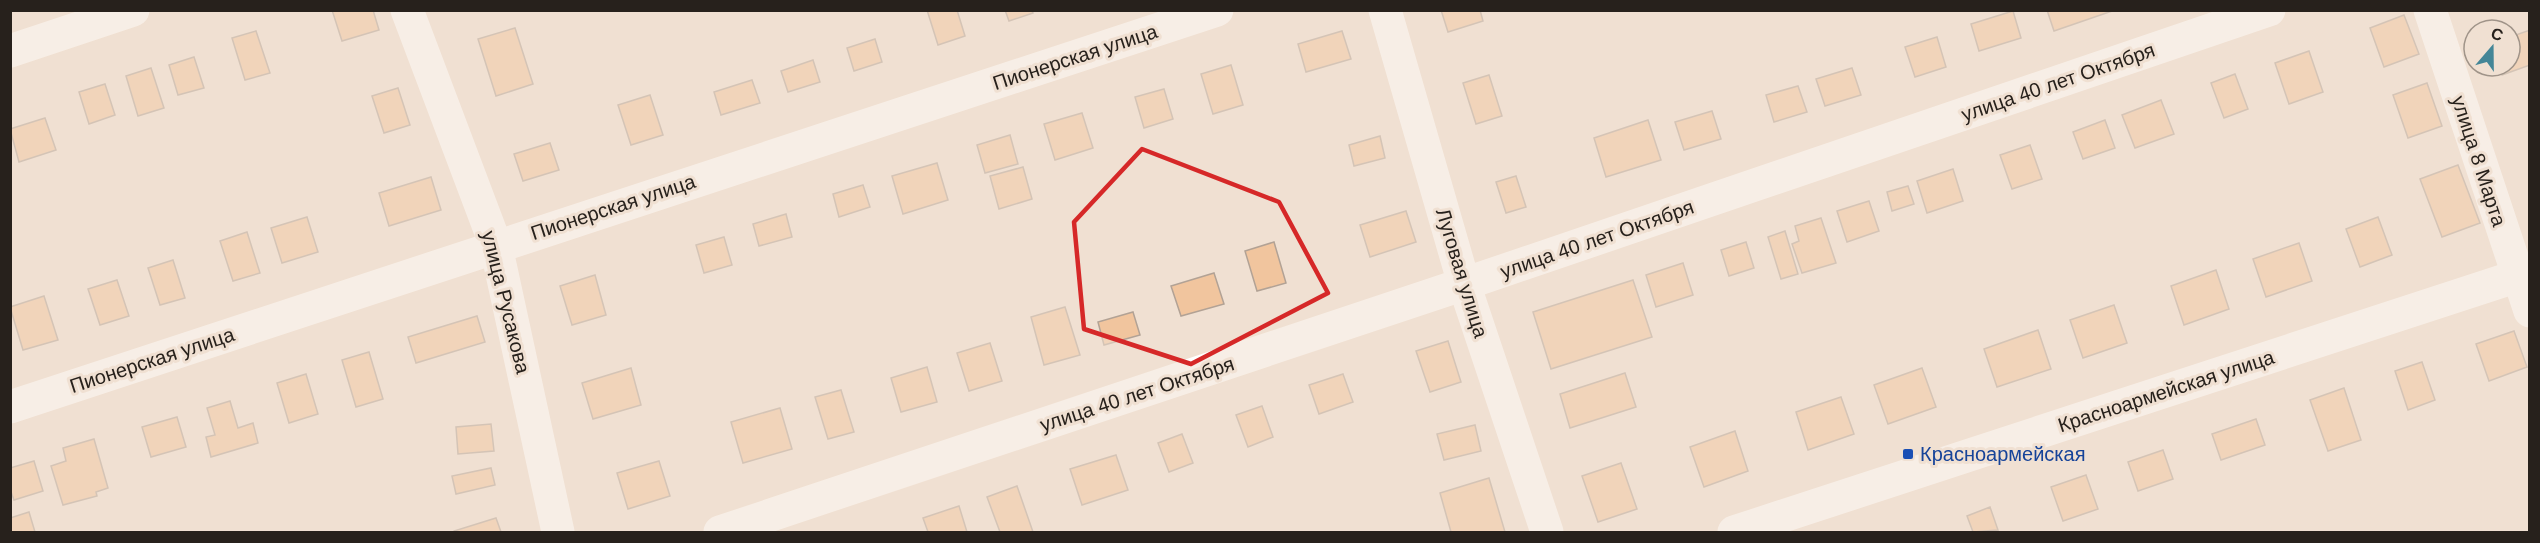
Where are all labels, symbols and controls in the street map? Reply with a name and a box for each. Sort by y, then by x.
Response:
north arrow [2462,18,2522,78]
street label: Пионерская улица [990,20,1161,94]
text: С [2489,24,2506,44]
street label: улица 40 лет Октября [1959,39,2157,125]
street label: улица 8 Марта [2448,93,2511,230]
street label: Пионерская улица [528,170,699,244]
street label: улица 40 лет Октября [1498,196,1696,282]
street label: Луговая улица [1432,206,1492,341]
street label: улица Русакова [478,228,535,377]
street label: Пионерская улица [67,323,238,397]
street label: Красноармейская улица [2055,345,2278,436]
street label: улица 40 лет Октября [1037,352,1237,436]
place label: Красноармейская [1920,443,2086,465]
marker: Красноармейская [1901,447,1915,461]

